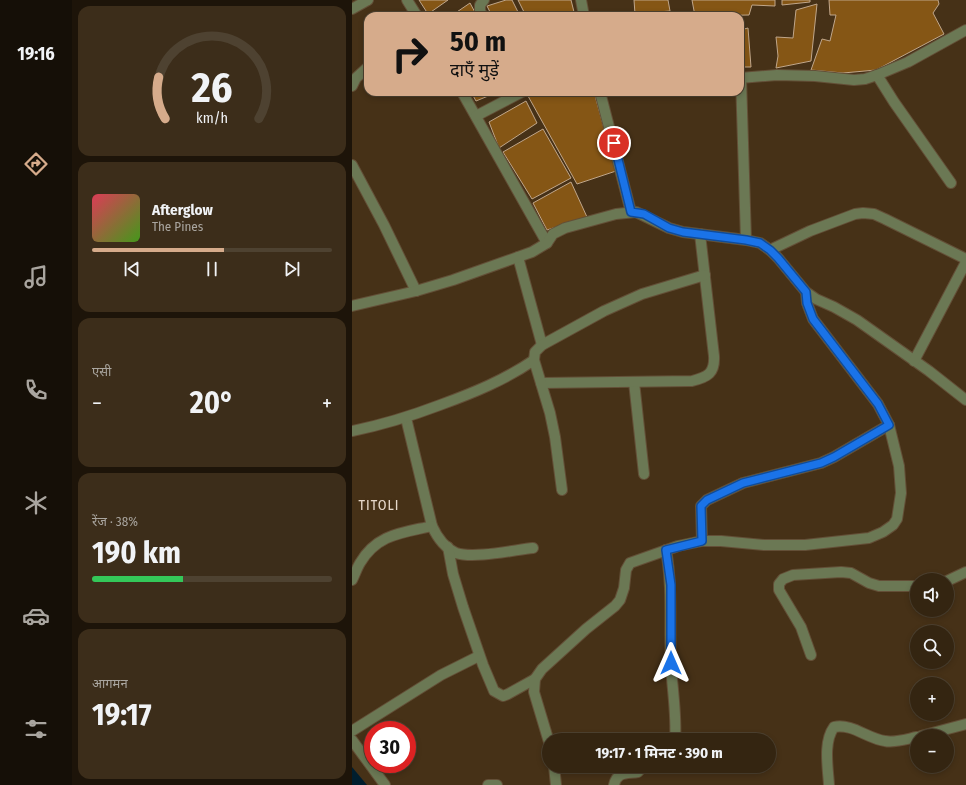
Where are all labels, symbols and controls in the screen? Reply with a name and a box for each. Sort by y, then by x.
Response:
text: 50 m [450,25,506,58]
icon: right [384,28,436,80]
text: 19:16 [17,43,55,65]
text: दाएँ मुड़ें [450,59,499,81]
text: 26 [190,63,233,113]
text: km/h [196,109,228,126]
pin [597,126,631,160]
icon: arrive [603,132,625,154]
icon: directions [22,150,50,178]
text: Afterglow [152,201,213,219]
text: The Pines [152,219,203,234]
icon: previous [121,258,143,280]
icon: pause [201,258,223,280]
icon: next [281,258,303,280]
icon: music [22,263,50,291]
text: एसी [92,364,111,379]
icon: phone [22,376,50,404]
text: 20° [190,385,234,421]
text: − [92,390,102,417]
text: + [322,390,332,417]
icon: climate [22,489,50,517]
district label: TITOLI [359,497,399,514]
text: रेंज · 38% [92,514,138,529]
text: 190 km [92,535,181,571]
map controls [910,573,954,773]
button: sound [910,573,954,617]
icon: car [22,602,50,630]
button: search [910,625,954,669]
position arrow [650,642,692,684]
text: आगमन [92,676,128,691]
button: + [910,677,954,721]
text: 19:17 [92,697,152,733]
icon: filters [22,715,50,743]
speed limit sign: 30 [364,721,416,773]
button: − [910,729,954,773]
text: 19:17 · 1 मिनट · 390 m [595,744,723,762]

